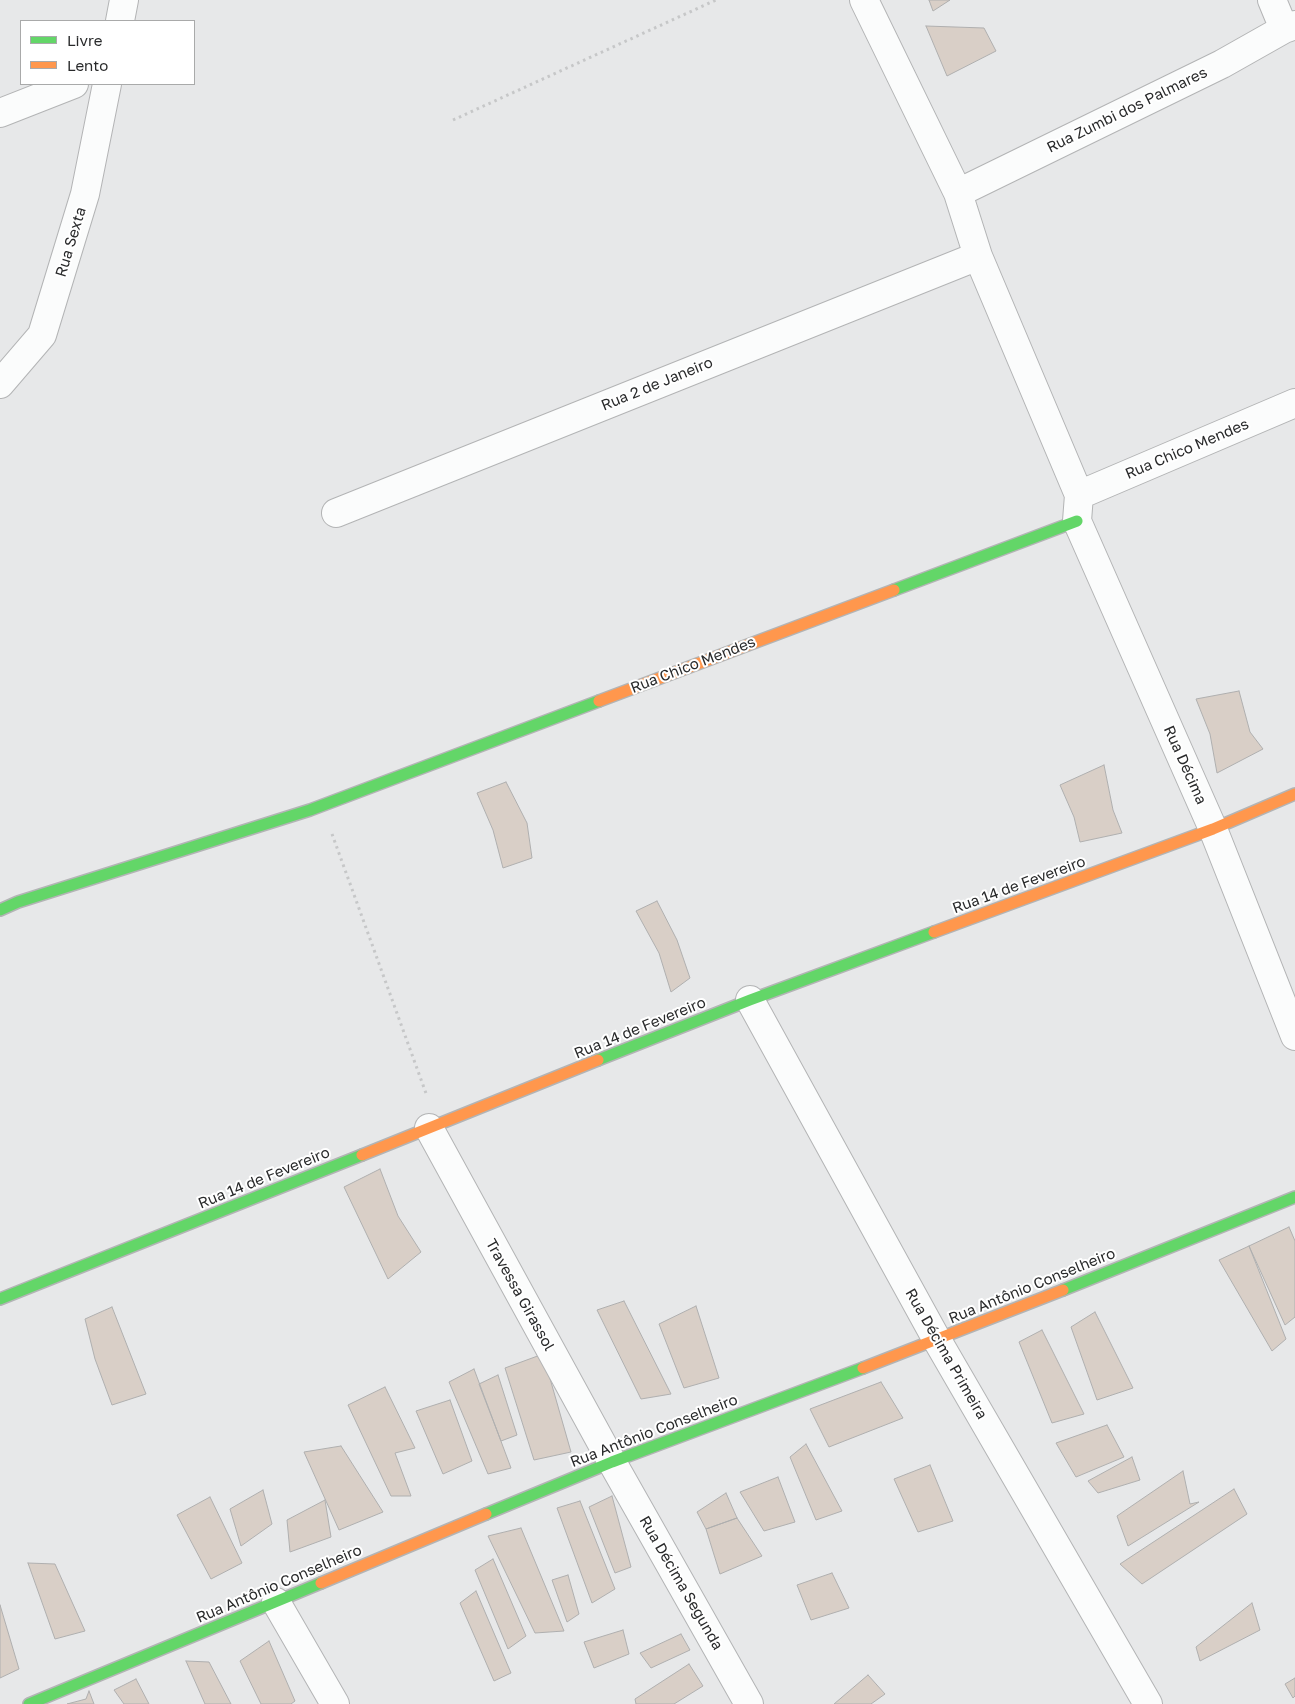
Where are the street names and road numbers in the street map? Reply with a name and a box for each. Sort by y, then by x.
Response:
street label: Rua Zumbi dos Palmares [1044,63,1210,157]
street label: Rua Sexta [52,205,90,279]
street label: Rua 2 de Janeiro [599,353,715,415]
street label: Rua Chico Mendes [1123,415,1251,483]
street label: Rua Chico Mendes [628,633,758,697]
street label: Rua Décima [1160,723,1210,807]
street label: Rua 14 de Fevereiro [950,853,1088,917]
street label: Rua 14 de Fevereiro [572,993,708,1063]
street label: Rua 14 de Fevereiro [196,1143,332,1213]
street label: Travessa Girassol [482,1236,558,1354]
street label: Rua Antônio Conselheiro [946,1244,1118,1328]
street label: Rua Décima Primeira [901,1285,991,1423]
street label: Rua Antônio Conselheiro [568,1391,740,1471]
street label: Rua Décima Segunda [635,1513,727,1653]
street label: Rua Antônio Conselheiro [194,1541,364,1627]

